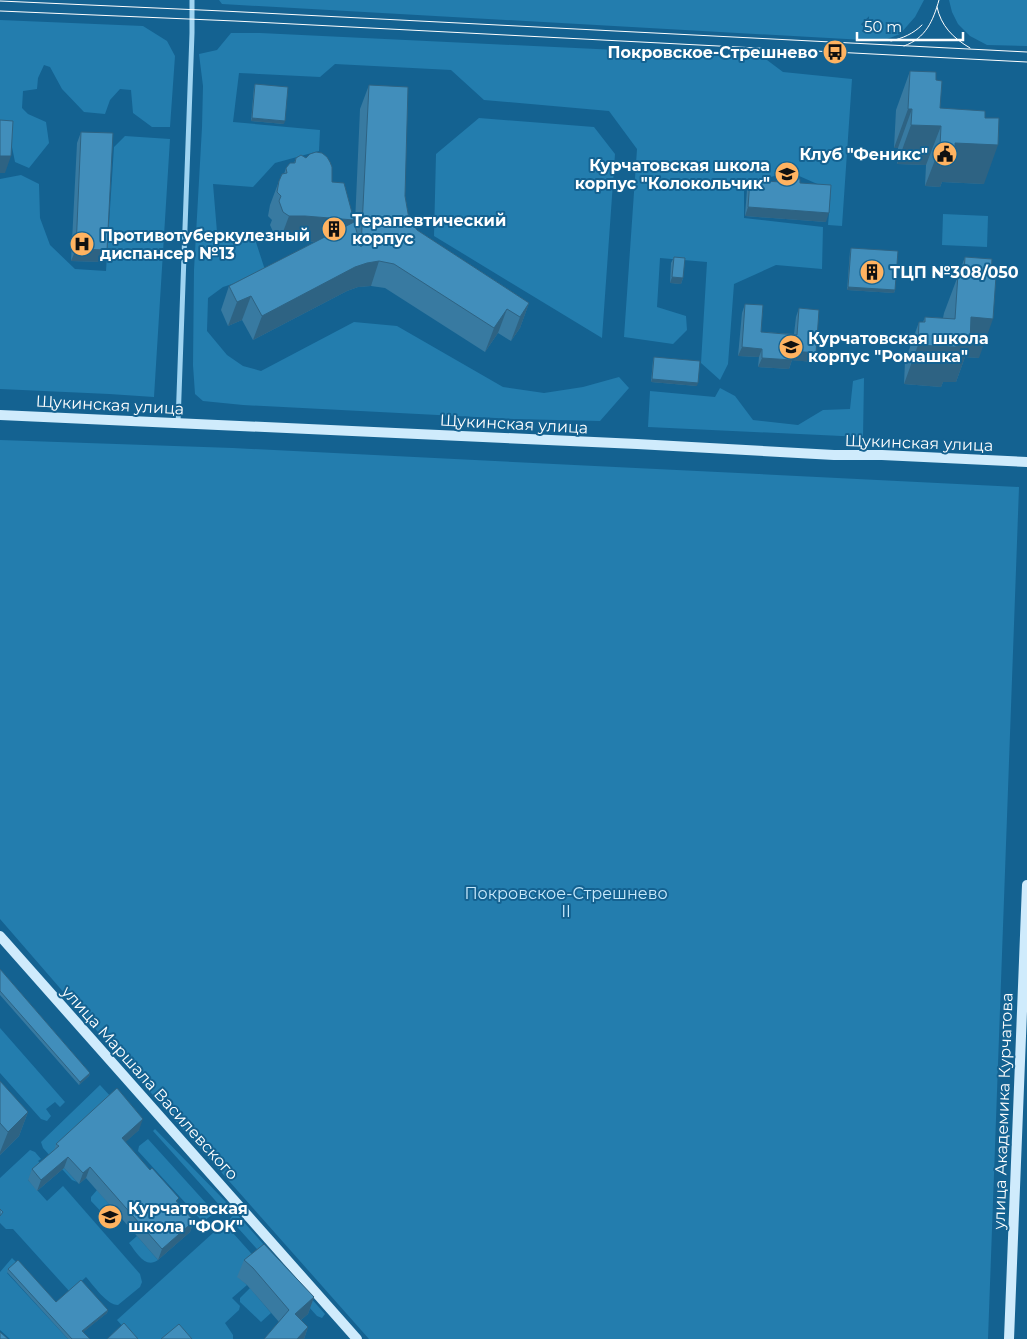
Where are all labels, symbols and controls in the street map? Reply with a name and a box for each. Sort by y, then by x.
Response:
scale bar [857,10,963,42]
text: 50 m [864,17,902,36]
bus stop icon: Покровское-Стрешнево [822,39,848,65]
place label: Покровское-Стрешнево [607,43,818,62]
public building icon: Клуб "Феникс" [932,141,958,167]
place label: Клуб "Феникс" [799,145,928,164]
place label: Курчатовская школа корпус "Колокольчик" [575,156,770,193]
school or university icon: Курчатовская школа корпус "Колокольчик" [774,161,800,187]
place label: Терапевтический корпус [352,211,506,248]
building icon: Терапевтический корпус [321,216,347,242]
place label: Противотуберкулезный диспансер №13 [100,226,310,263]
hospital icon: Противотуберкулезный диспансер №13 [69,231,95,257]
building icon: ТЦП №308/050 [859,259,885,285]
place label: ТЦП №308/050 [890,263,1019,282]
place label: Курчатовская школа корпус "Ромашка" [808,329,989,366]
school or university icon: Курчатовская школа корпус "Ромашка" [778,334,804,360]
street label: Щукинская улица [35,392,185,418]
street label: Щукинская улица [439,411,589,437]
street label: Щукинская улица [844,431,994,455]
park label: Покровское-Стрешнево II [464,884,668,921]
street label: улица Маршала Василевского [57,981,242,1184]
street label: улица Академика Курчатова [989,992,1017,1231]
place label: Курчатовская школа "ФОК" [128,1199,248,1236]
school or university icon: Курчатовская школа "ФОК" [97,1204,123,1230]

